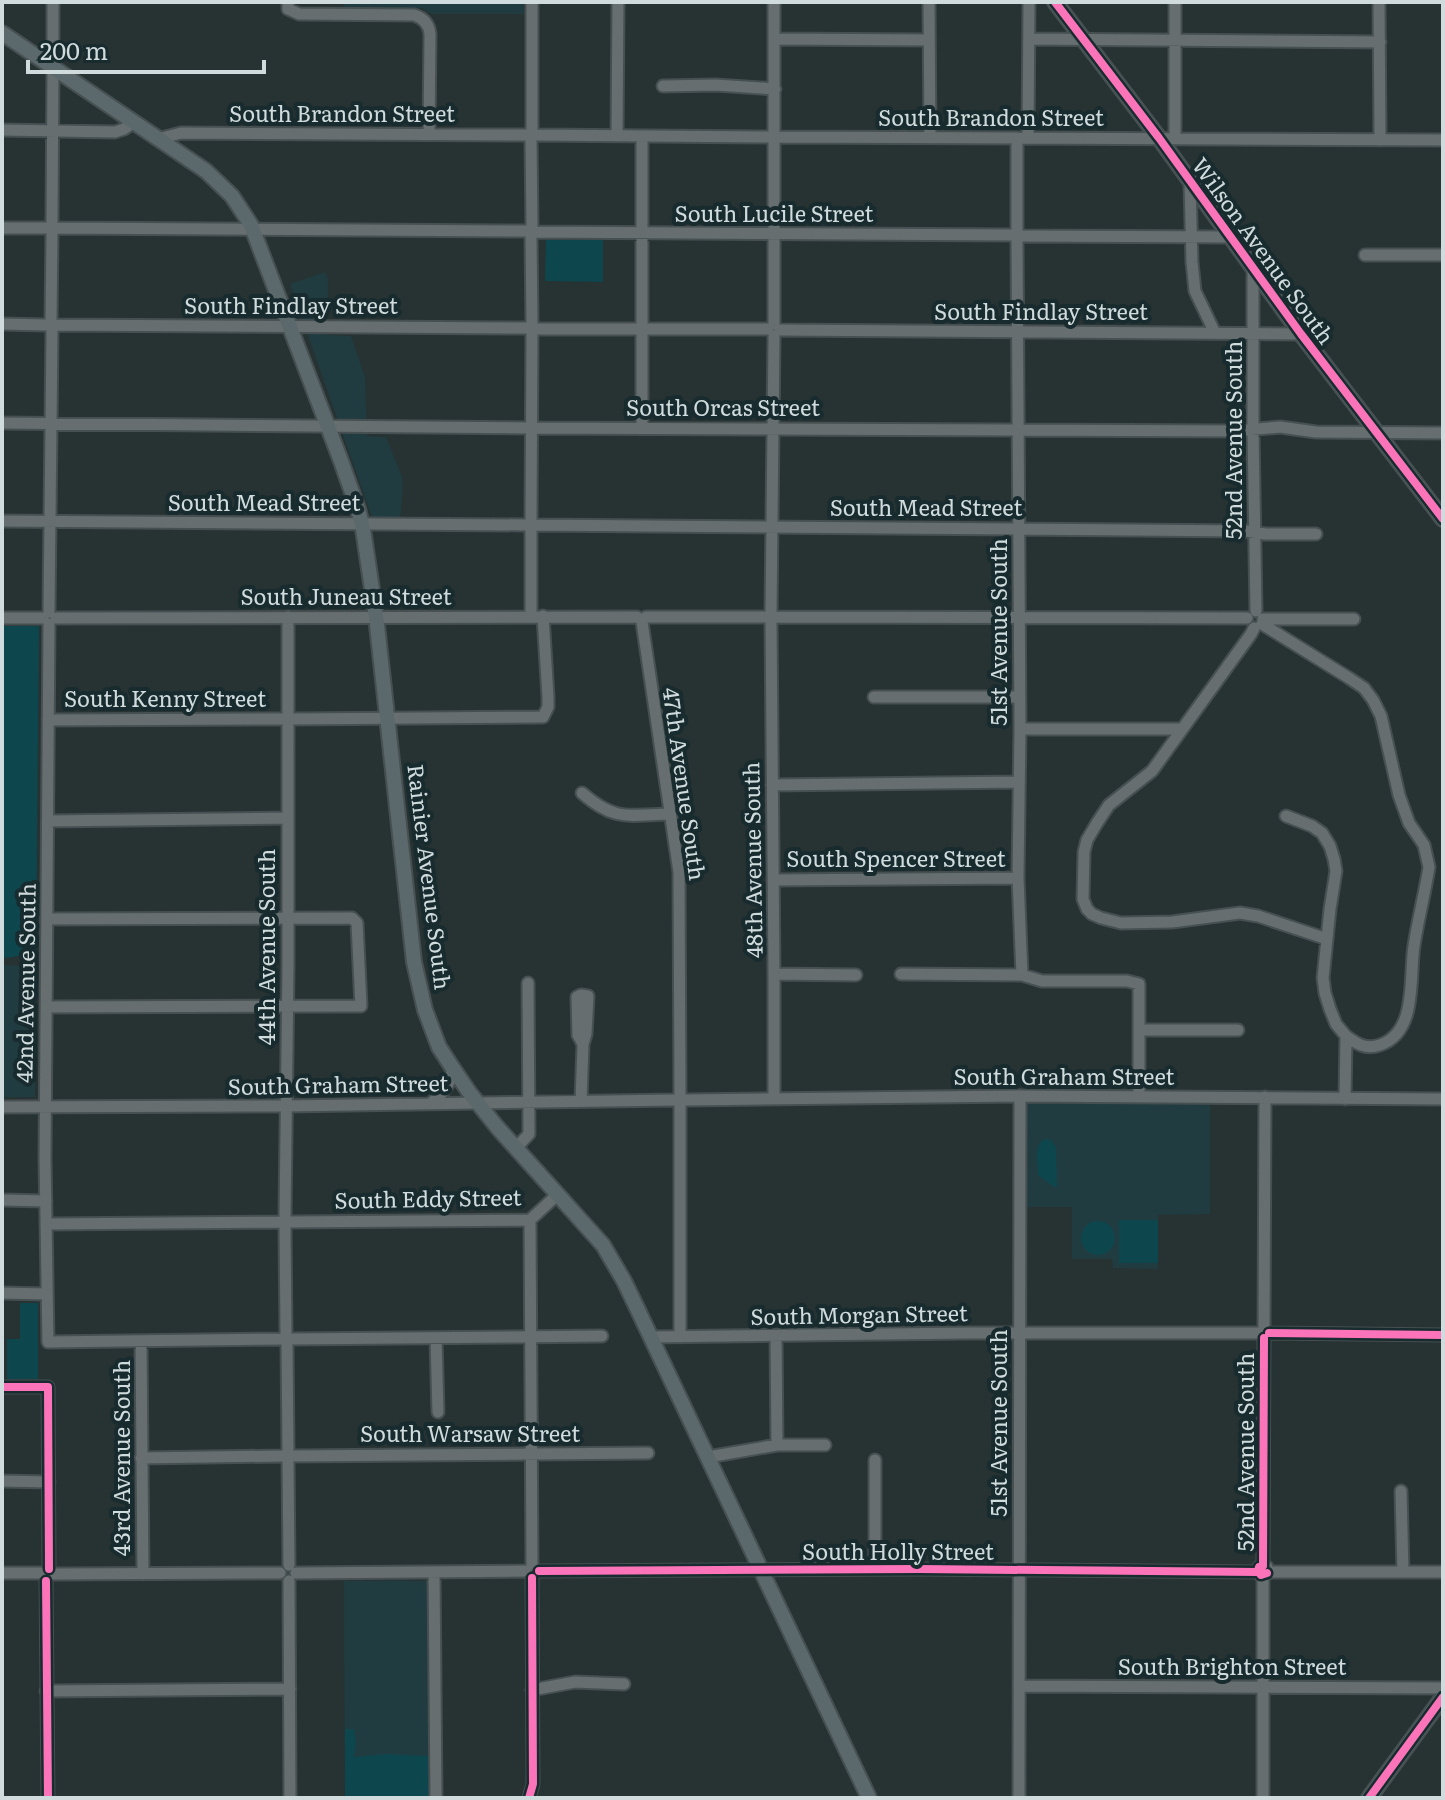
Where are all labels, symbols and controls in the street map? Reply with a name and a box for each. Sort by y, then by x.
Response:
scale bar [28,24,264,74]
text: 200 m [40,32,108,67]
street label: South Brandon Street [229,96,455,129]
street label: South Brandon Street [878,100,1104,133]
street label: Wilson Avenue South [1185,150,1343,351]
street label: South Lucile Street [675,196,874,229]
street label: South Findlay Street [184,288,398,321]
street label: South Findlay Street [934,294,1148,327]
street label: 52nd Avenue South [1216,341,1249,539]
street label: South Orcas Street [626,390,820,423]
street label: South Mead Street [168,485,360,518]
street label: South Mead Street [830,490,1022,523]
street label: 51st Avenue South [981,538,1014,726]
street label: South Juneau Street [240,579,452,612]
street label: South Kenny Street [64,681,266,714]
street label: 47th Avenue South [656,685,715,882]
street label: Rainier Avenue South [400,762,461,992]
street label: 48th Avenue South [733,762,770,959]
street label: South Spencer Street [786,841,1006,874]
street label: 44th Avenue South [249,849,282,1045]
street label: 42nd Avenue South [6,883,43,1083]
street label: South Graham Street [954,1059,1174,1092]
street label: South Graham Street [227,1065,449,1102]
street label: South Eddy Street [334,1179,522,1216]
street label: South Morgan Street [750,1295,968,1332]
street label: 51st Avenue South [981,1329,1014,1517]
street label: 52nd Avenue South [1228,1353,1261,1551]
street label: 43rd Avenue South [104,1360,137,1556]
street label: South Warsaw Street [360,1416,580,1449]
street label: South Holly Street [802,1534,994,1567]
street label: South Brighton Street [1118,1649,1346,1682]

